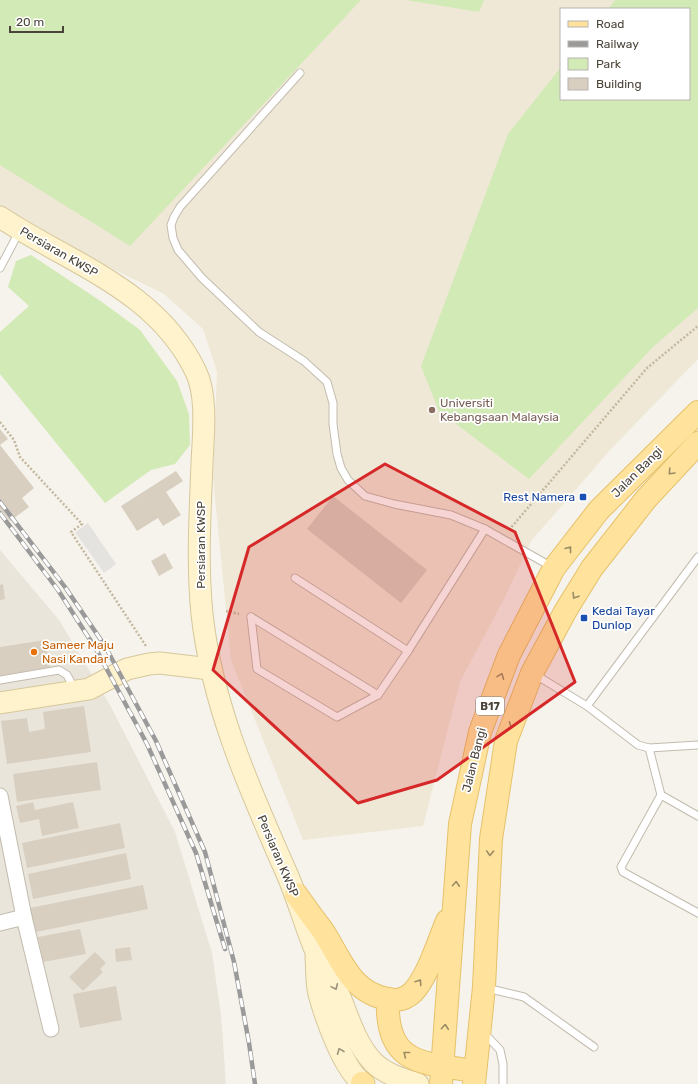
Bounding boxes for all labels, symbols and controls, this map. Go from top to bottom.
scale bar [10,8,63,34]
legend [560,8,690,100]
text: 20 m [16,15,44,29]
text: Road [596,17,624,31]
text: Railway [596,37,639,51]
text: Park [596,57,622,71]
text: Building [596,77,642,91]
street label: Persiaran KWSP [18,224,101,280]
place label: Universiti Kebangsaan Malaysia [440,396,559,424]
marker: Universiti Kebangsaan Malaysia [427,405,437,415]
street label: Jalan Bangi [609,444,665,500]
one-way arrow [669,467,676,475]
place label: Rest Namera [503,490,575,504]
marker: Rest Namera [578,492,588,502]
street label: Persiaran KWSP [194,501,208,589]
one-way arrow [564,547,571,554]
one-way arrow [572,592,579,599]
place label: Kedai Tayar Dunlop [592,604,655,632]
marker: Kedai Tayar Dunlop [579,613,589,623]
place label: Sameer Maju Nasi Kandar [42,638,114,666]
marker: Sameer Maju Nasi Kandar [29,647,39,657]
one-way arrow [497,673,505,680]
road number: B17 [476,697,504,715]
one-way arrow [508,722,516,729]
street label: Jalan Bangi [459,726,489,794]
street label: Persiaran KWSP [254,813,302,899]
one-way arrow [486,850,494,856]
one-way arrow [451,881,460,887]
one-way arrow [414,980,421,987]
one-way arrow [331,984,339,991]
one-way arrow [441,1024,450,1030]
one-way arrow [337,1047,345,1054]
one-way arrow [403,1052,410,1059]

